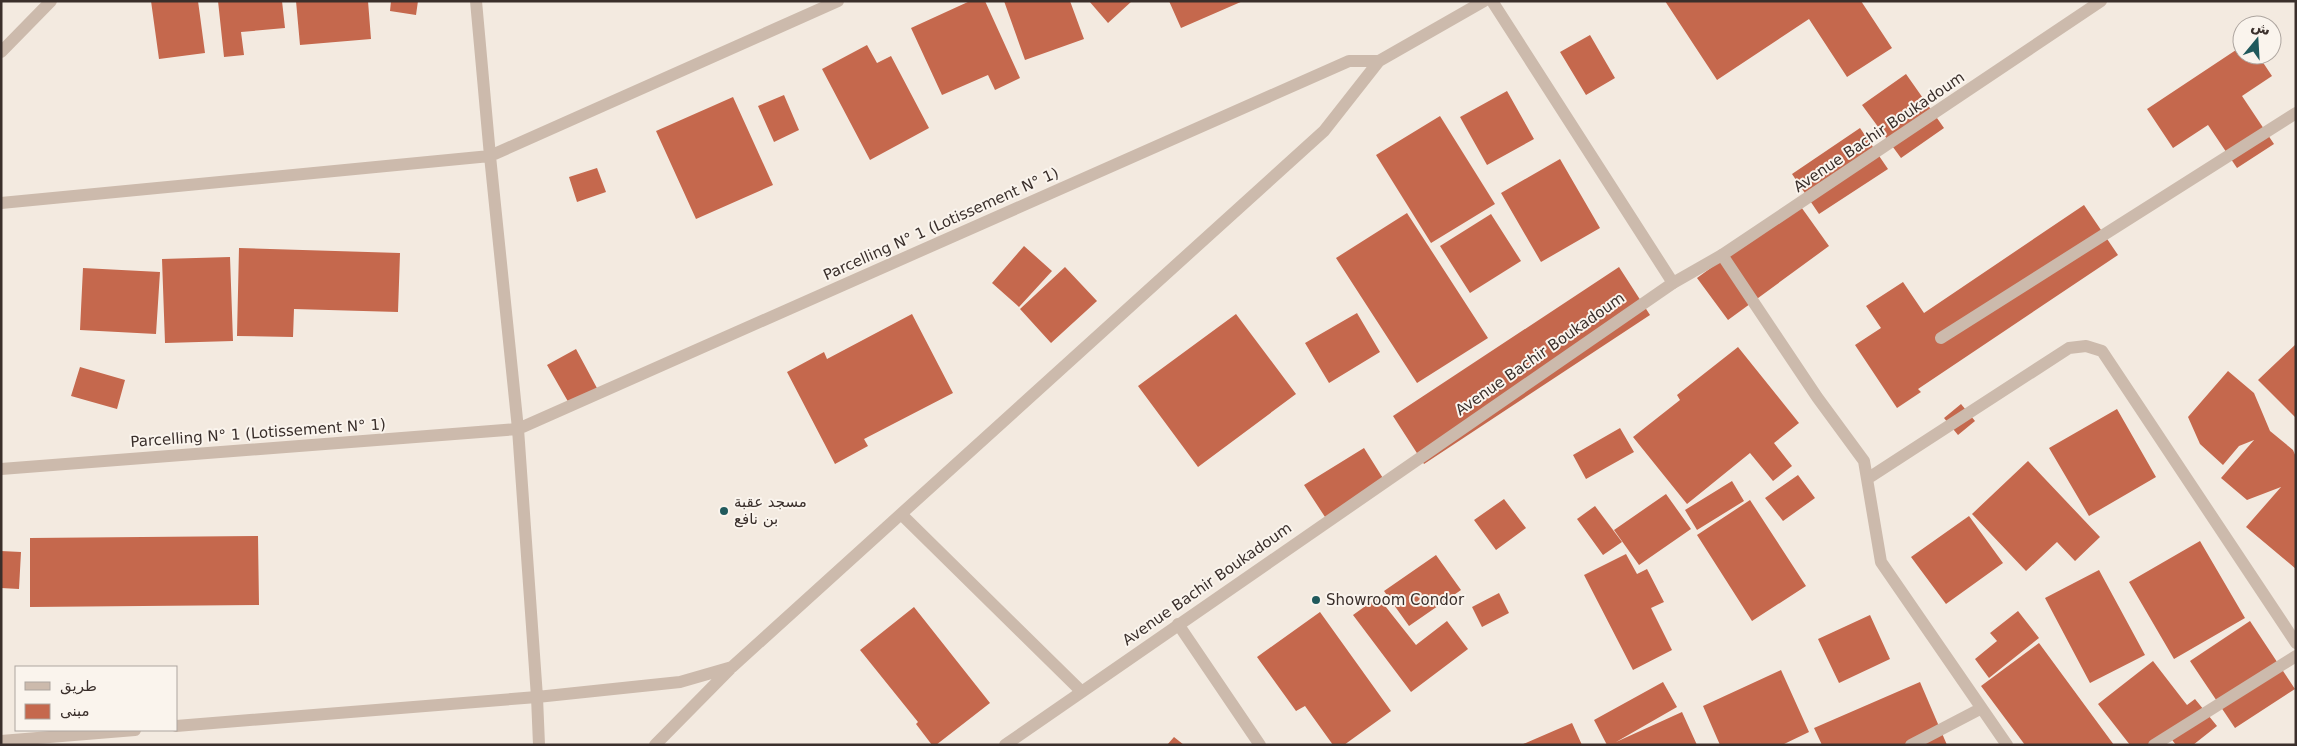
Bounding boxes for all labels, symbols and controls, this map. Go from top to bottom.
north arrow [2232,15,2282,65]
text: ش [2249,17,2273,38]
street label: Avenue Bachir Boukadoum [1790,68,1968,196]
street label: Parcelling N° 1 (Lotissement N° 1) [820,164,1062,284]
street label: Avenue Bachir Boukadoum [1452,289,1628,419]
street label: Parcelling N° 1 (Lotissement N° 1) [130,415,386,451]
place label: مسجد عقبة بن نافع [734,493,807,528]
marker: مسجد عقبة بن نافع [718,505,730,517]
street label: Avenue Bachir Boukadoum [1119,519,1295,649]
place label: Showroom Condor [1326,591,1465,609]
marker: Showroom Condor [1310,594,1322,606]
legend [15,666,178,731]
text: طريق [60,677,97,695]
text: مبنى [60,702,90,720]

